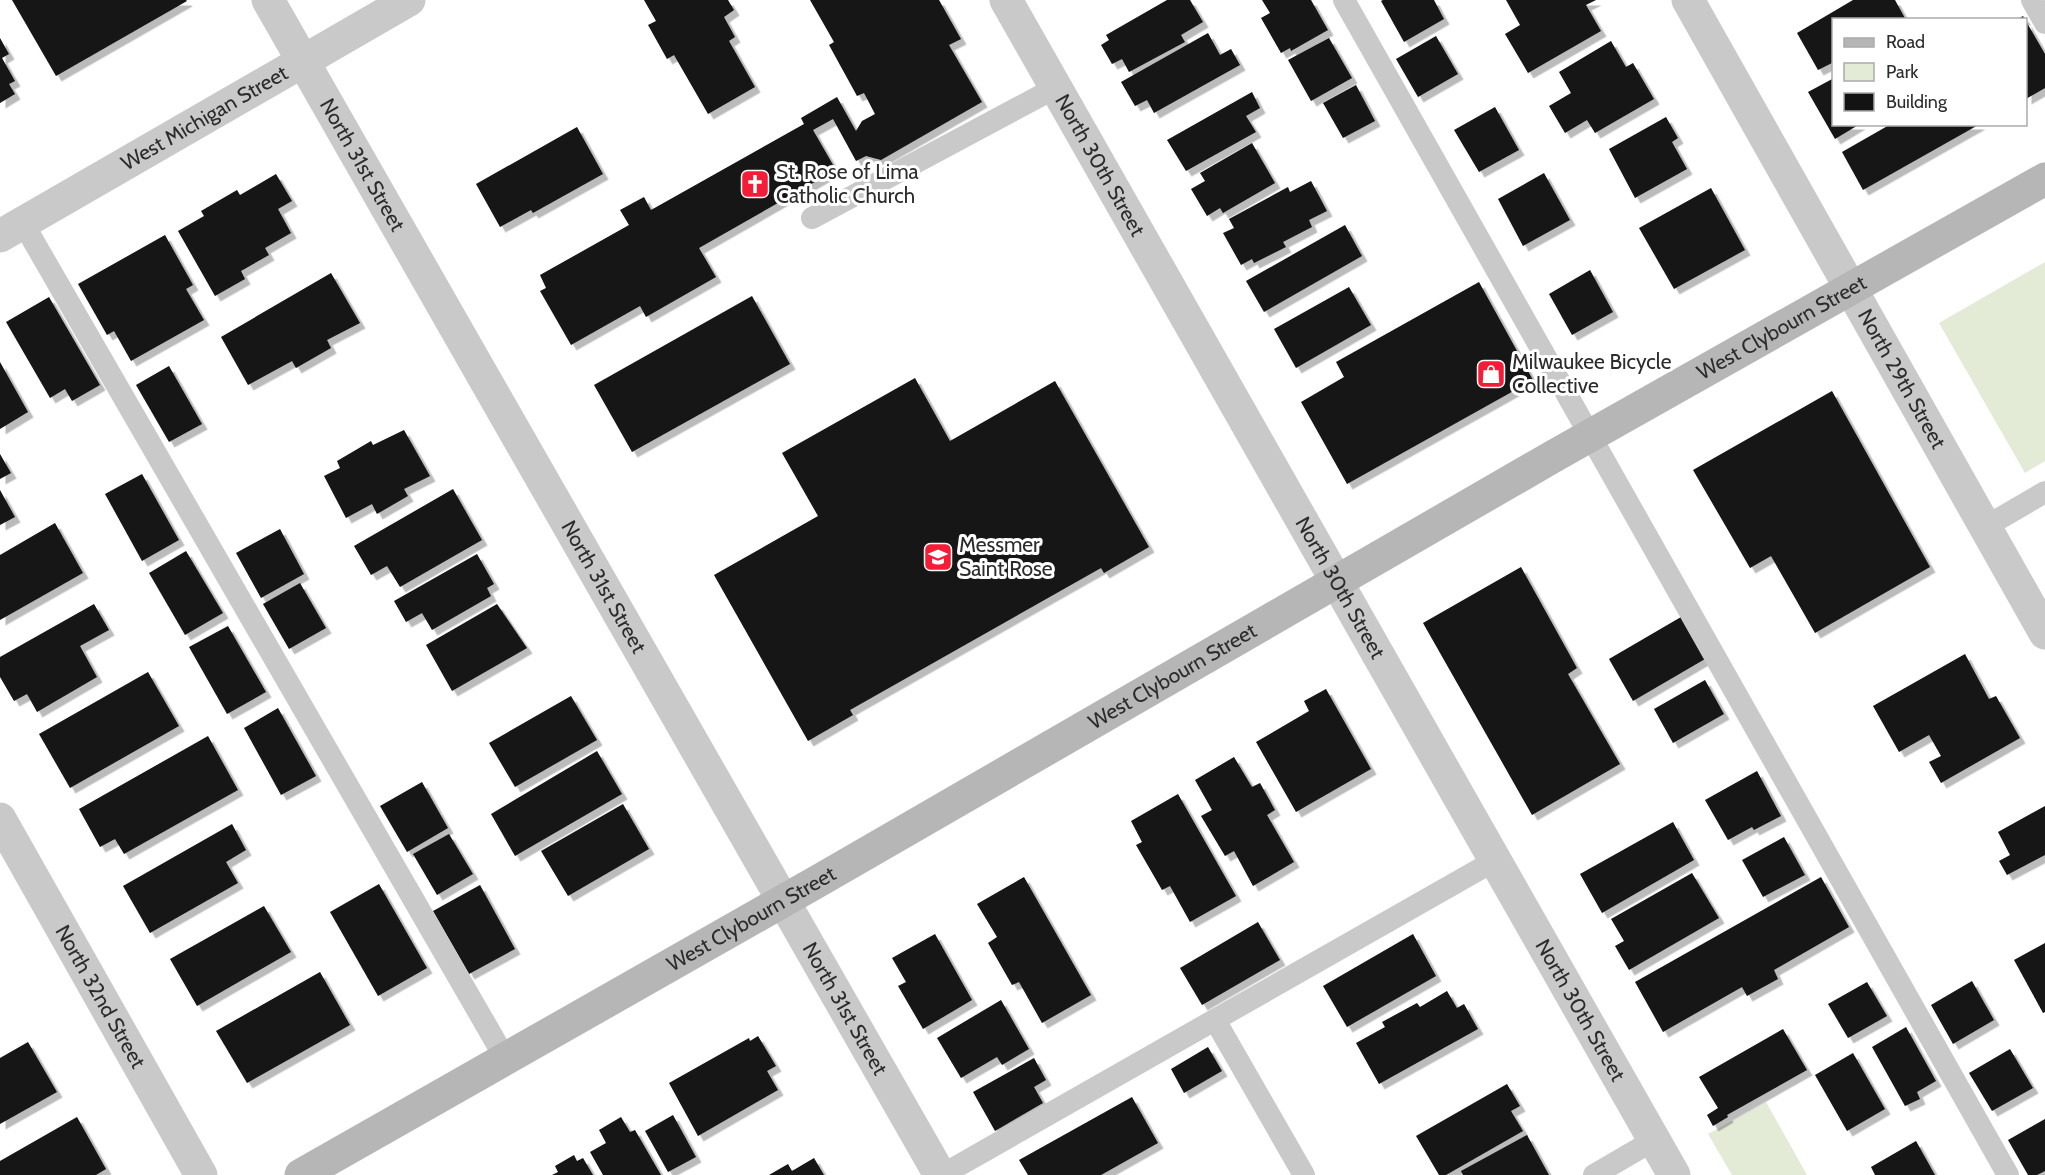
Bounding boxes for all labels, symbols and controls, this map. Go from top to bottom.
legend [1832,18,2027,126]
text: Road [1886,31,1925,53]
street label: West Michigan Street [116,60,292,175]
text: Park [1886,61,1919,83]
street label: North 30th Street [1050,90,1151,240]
text: Building [1886,91,1948,113]
street label: North 31st Street [315,94,411,235]
place label: St. Rose of Lima Catholic Church [776,159,919,208]
church icon: St. Rose of Lima Catholic Church [739,168,771,200]
street label: West Clybourn Street [1692,270,1870,385]
street label: North 29th Street [1853,305,1951,453]
place label: Milwaukee Bicycle Collective [1512,349,1672,398]
shop icon: Milwaukee Bicycle Collective [1475,358,1507,390]
street label: North 30th Street [1290,512,1391,663]
street label: North 31st Street [556,516,652,657]
place label: Messmer Saint Rose [959,532,1053,581]
school or university icon: Messmer Saint Rose [922,541,954,573]
street label: West Clybourn Street [1084,618,1261,734]
street label: West Clybourn Street [662,861,840,976]
street label: North 32nd Street [50,920,151,1072]
street label: North 30th Street [1531,935,1631,1085]
street label: North 31st Street [798,938,893,1079]

